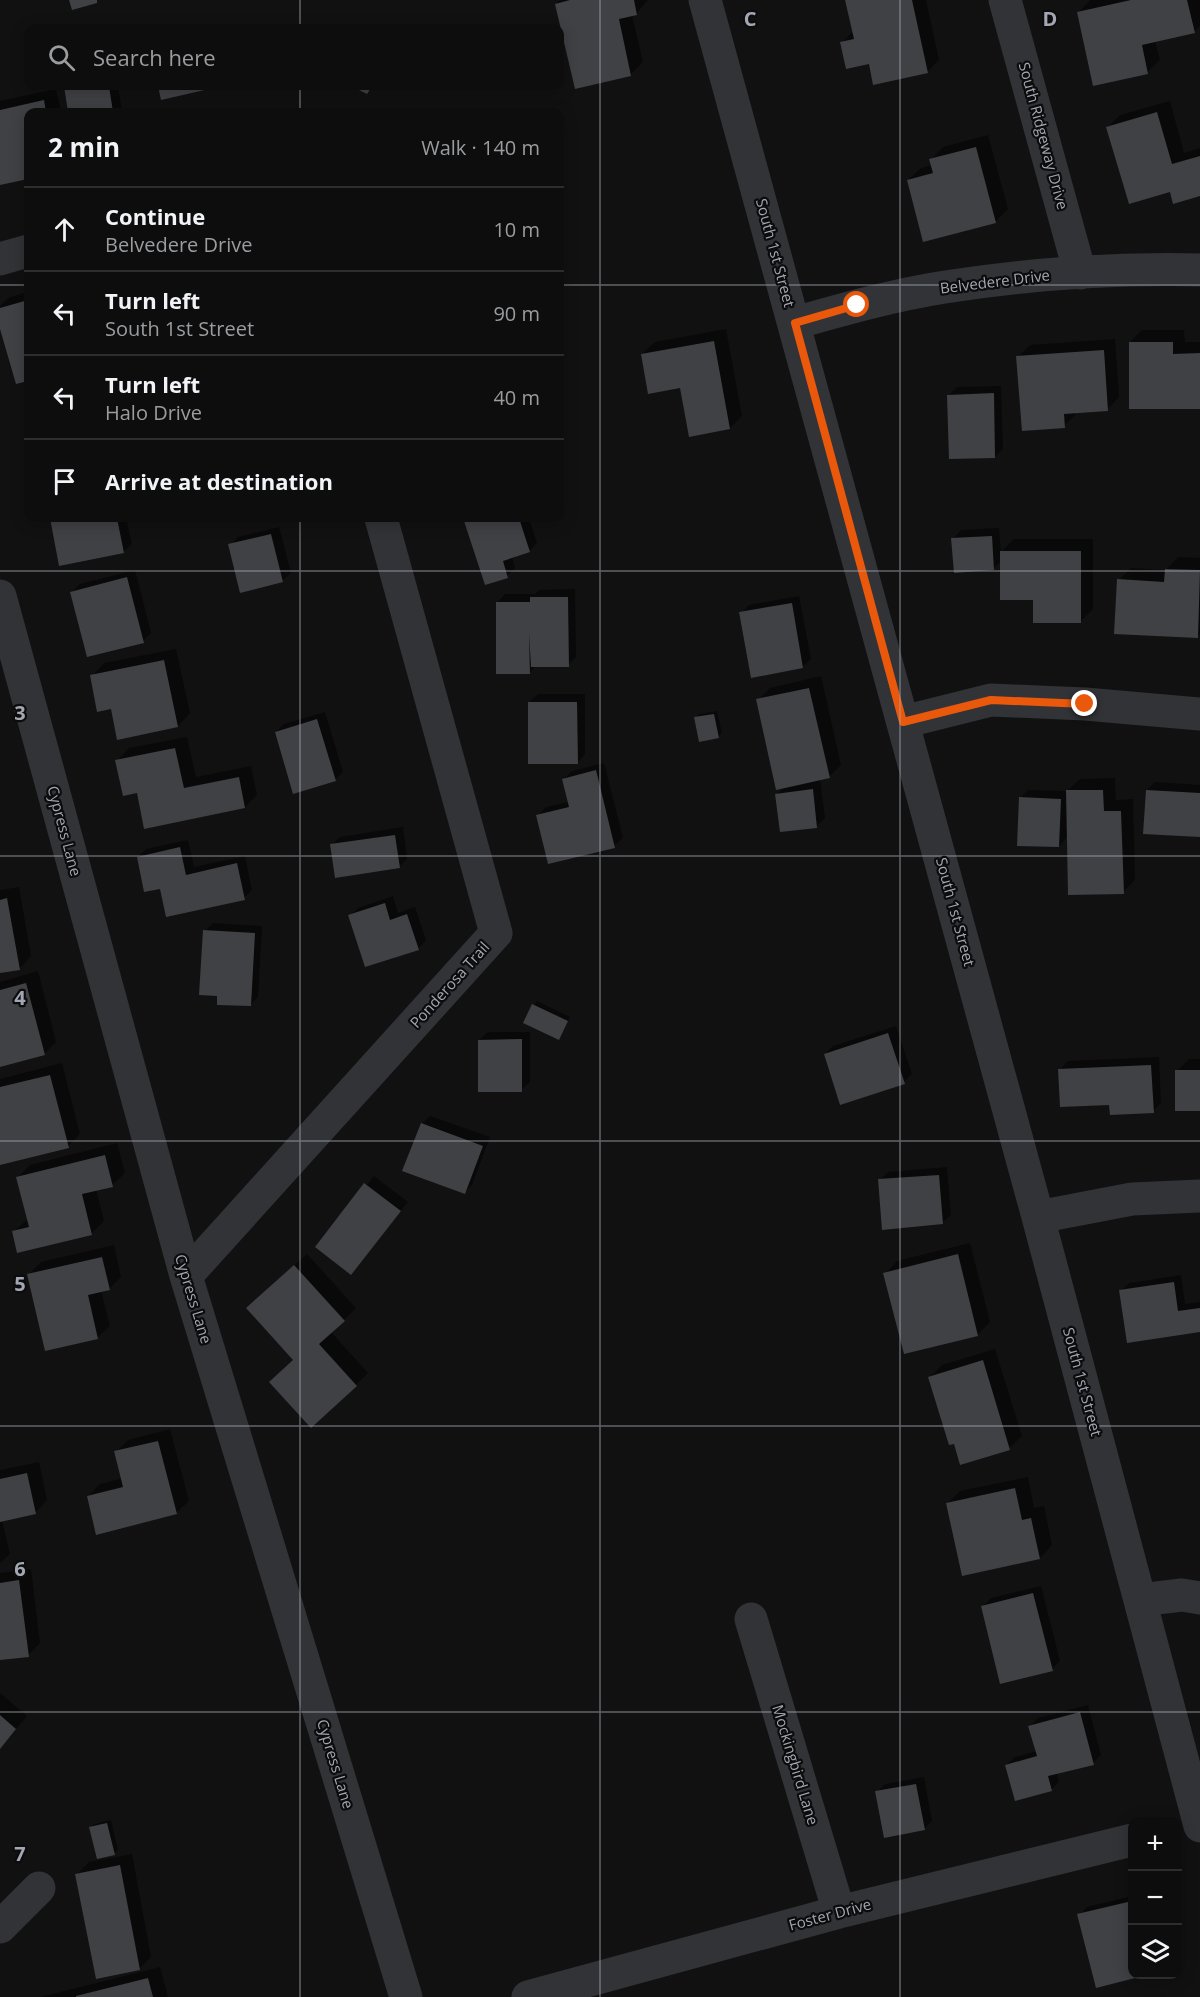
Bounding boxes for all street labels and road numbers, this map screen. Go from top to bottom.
street label: South Ridgeway Drive [1015,60,1073,212]
street label: South 1st Street [752,196,800,309]
street label: Belvedere Drive [939,264,1051,298]
street label: Cypress Lane [43,783,87,878]
street label: South 1st Street [932,855,980,968]
street label: Ponderosa Trail [405,937,493,1032]
street label: Cypress Lane [171,1251,217,1346]
street label: South 1st Street [1059,1325,1107,1438]
street label: Mockingbird Lane [768,1702,824,1827]
street label: Cypress Lane [313,1716,359,1811]
street label: Foster Drive [786,1893,873,1935]

